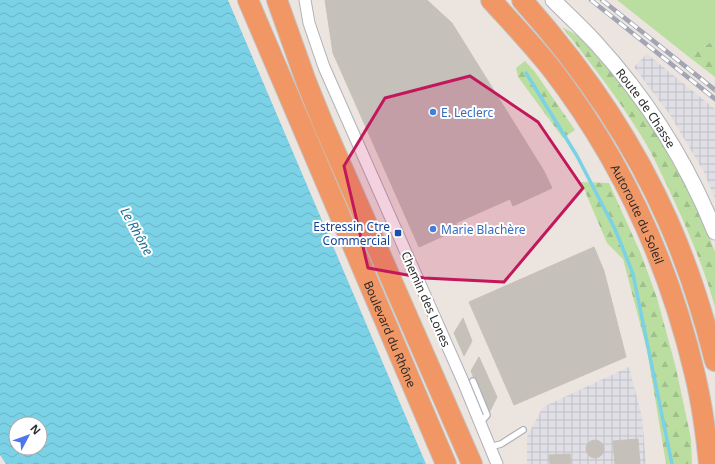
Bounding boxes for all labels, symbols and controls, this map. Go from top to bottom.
street label: Route de Chasse [612,64,680,151]
place label: E. Leclerc [441,104,493,121]
marker: E. Leclerc [428,107,438,117]
street label: Autoroute du Soleil [607,161,668,266]
water label: Le Rhône [116,204,158,259]
place label: Estressin Ctre Commercial [313,218,390,249]
place label: Marie Blachère [441,221,526,238]
marker: Marie Blachère [428,224,438,234]
marker: Estressin Ctre Commercial [393,228,403,238]
street label: Chemin des Lones [397,248,455,350]
street label: Boulevard du Rhône [360,278,421,390]
north arrow [8,416,48,456]
text: N [27,421,45,437]

